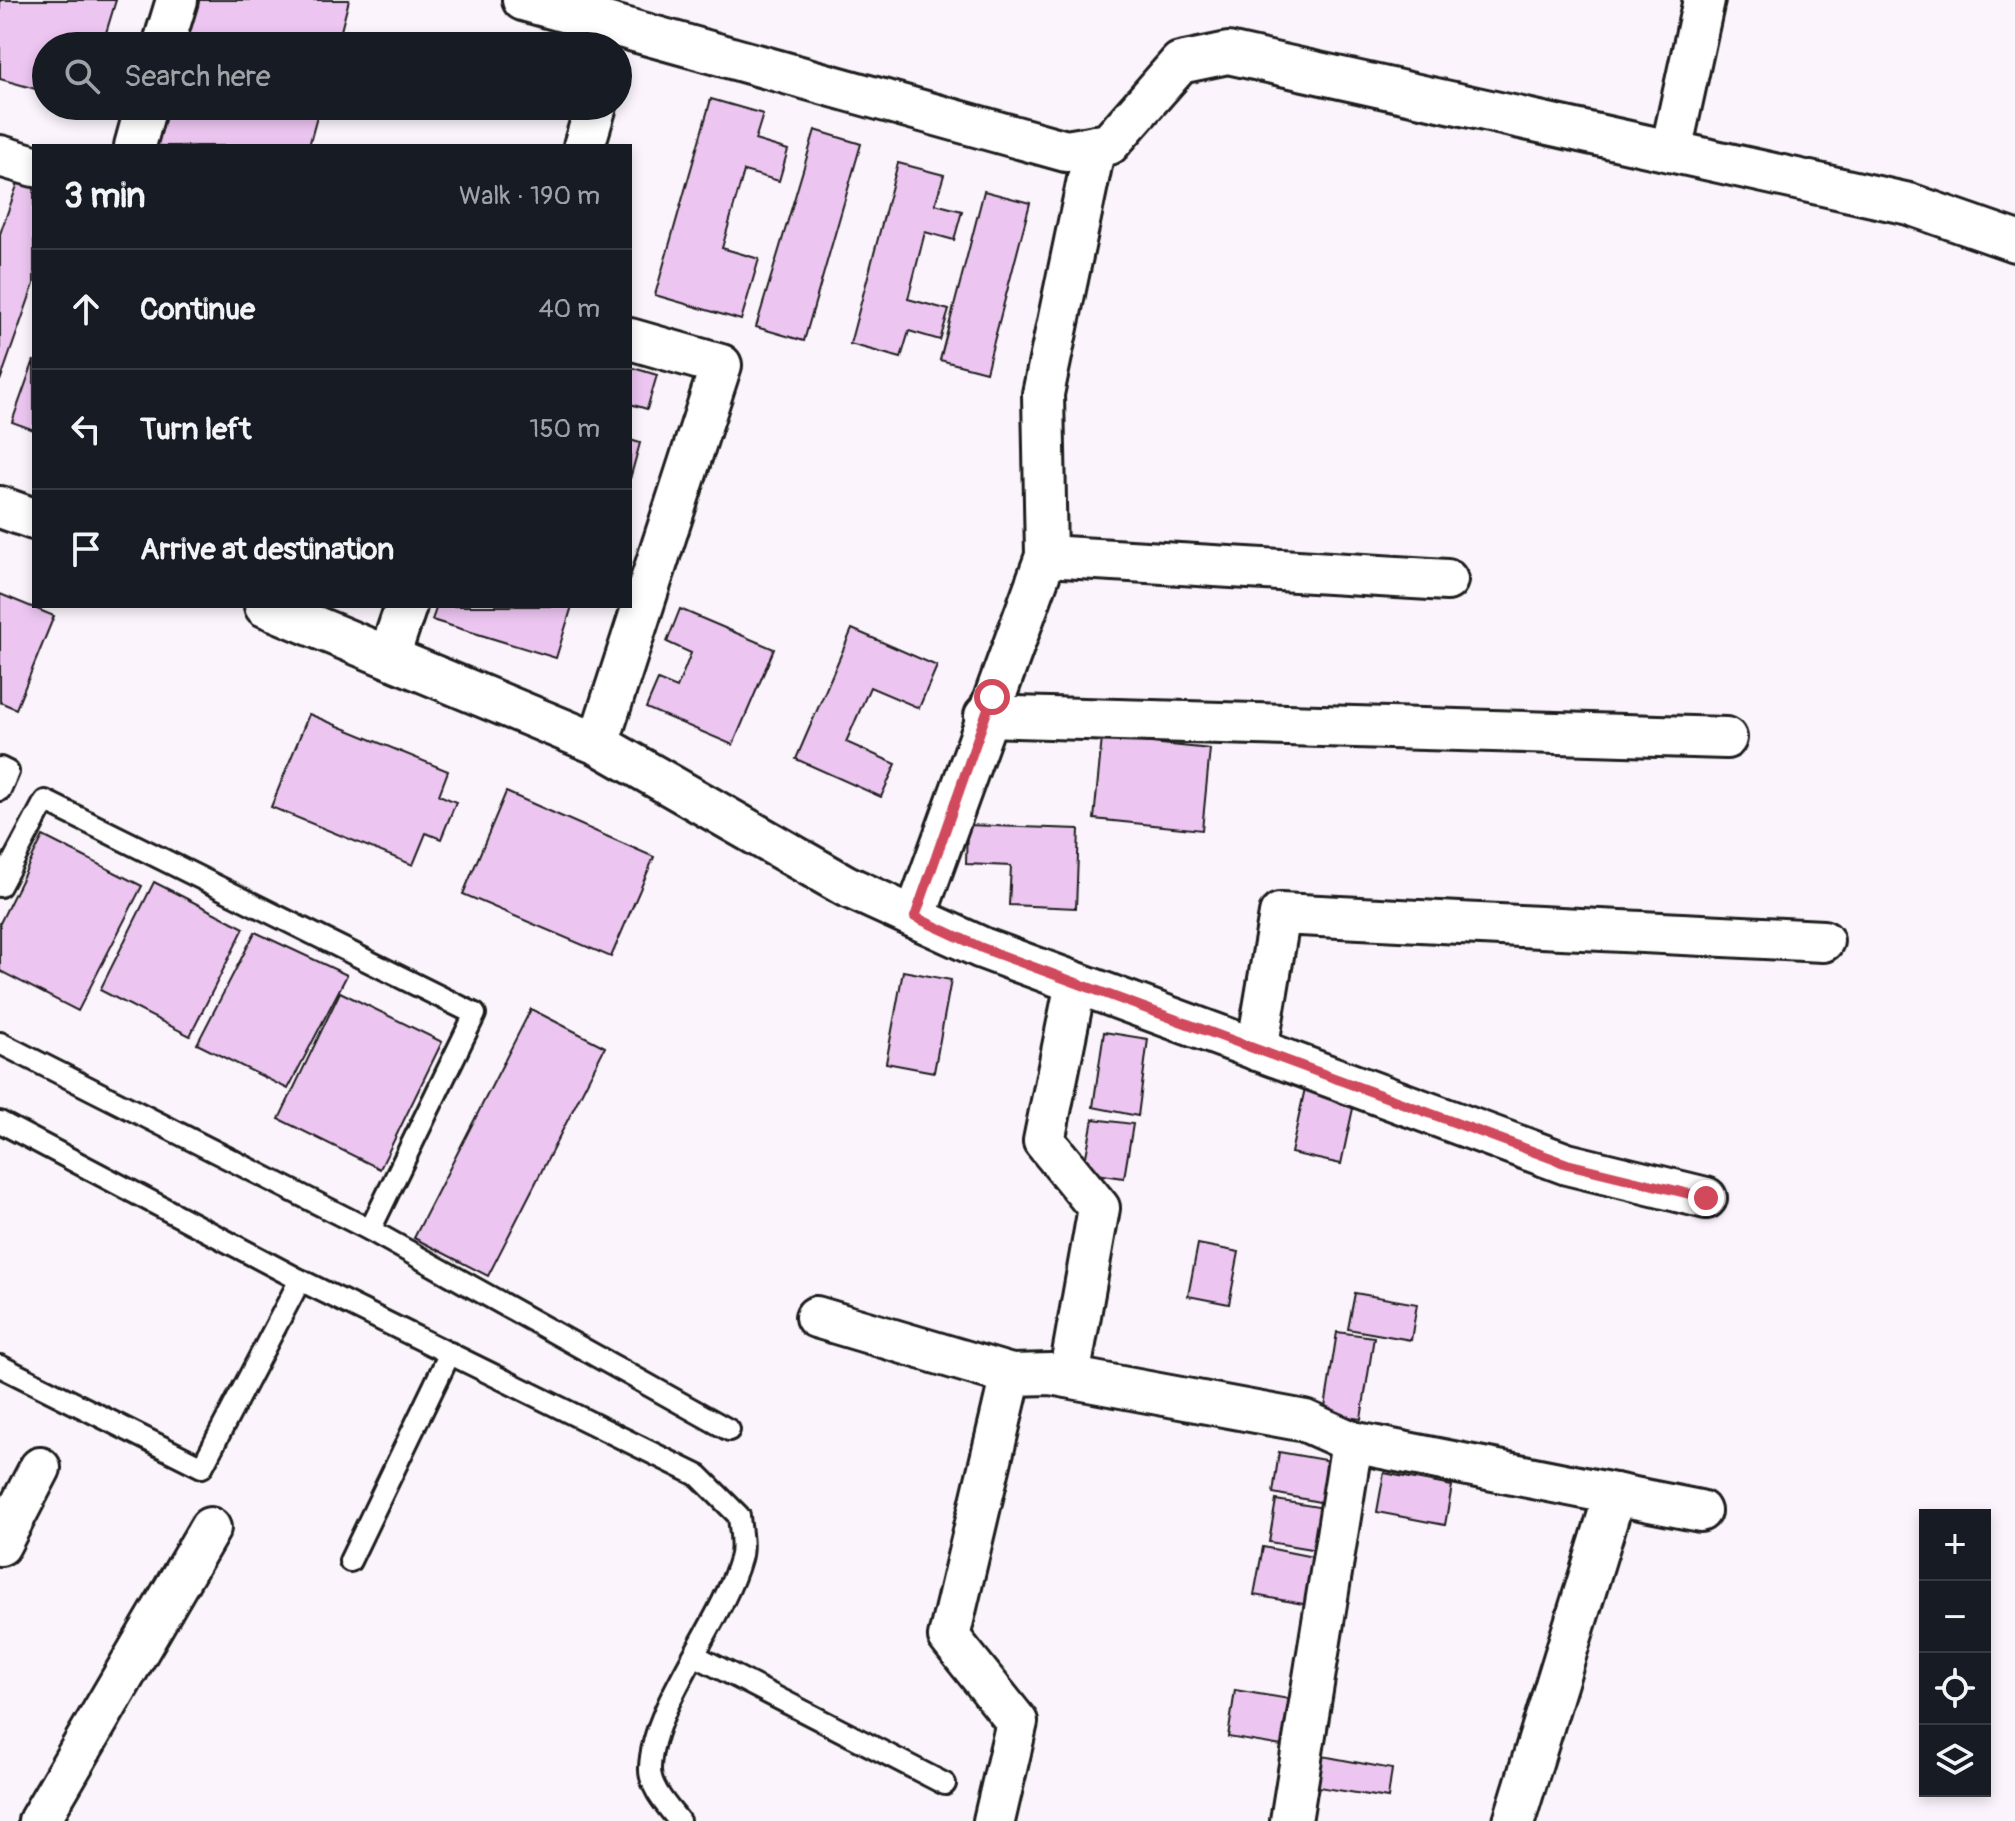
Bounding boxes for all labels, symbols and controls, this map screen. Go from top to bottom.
search box [32,32,632,120]
icon: search [60,54,104,98]
text: Search here [124,58,271,95]
text: 3 min [64,175,146,218]
text: Walk · 190 m [459,180,600,212]
icon: ahead [64,287,108,331]
text: Continue [140,291,255,328]
text: 40 m [538,293,600,325]
icon: left [64,407,108,451]
text: Turn left [140,411,251,448]
text: 150 m [529,413,600,445]
icon: arrive [64,527,108,571]
text: Arrive at destination [140,531,394,568]
route start [974,679,1010,715]
route end [1688,1180,1724,1216]
map controls [1919,1509,1991,1797]
button: + [1919,1509,1991,1581]
button: − [1919,1581,1991,1653]
button: locate [1919,1653,1991,1725]
button: layers [1919,1725,1991,1797]

